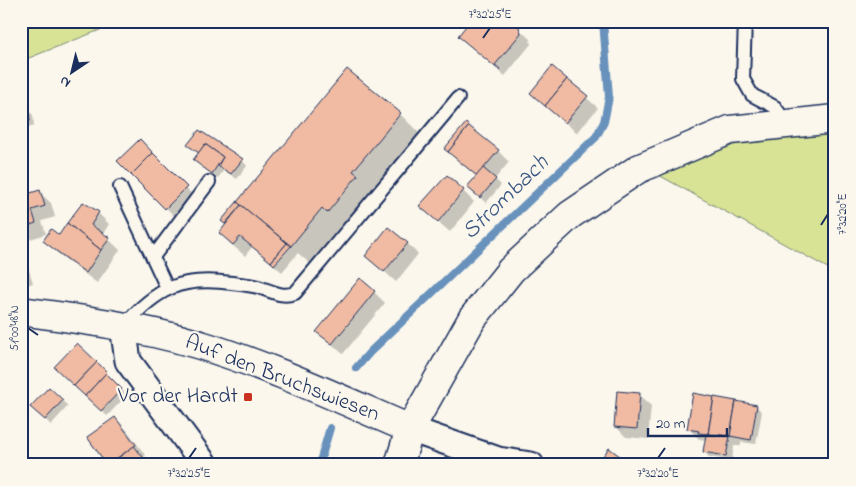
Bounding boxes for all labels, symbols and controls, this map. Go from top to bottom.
text: 7°32'25"E [468,6,512,24]
north arrow [48,48,98,98]
text: N [56,70,75,93]
water label: Strombach [454,147,558,249]
text: 7°32'20"E [834,193,852,235]
text: 51°00'48"N [6,305,24,351]
street label: Auf den Bruchswiesen [180,327,384,431]
place label: Vor der Hardt [117,381,239,413]
marker: Vor der Hardt [242,391,254,403]
scale bar [648,406,727,438]
text: 20 m [656,413,686,435]
text: 7°32'25"E [167,465,211,483]
text: 7°32'20"E [637,465,679,483]

